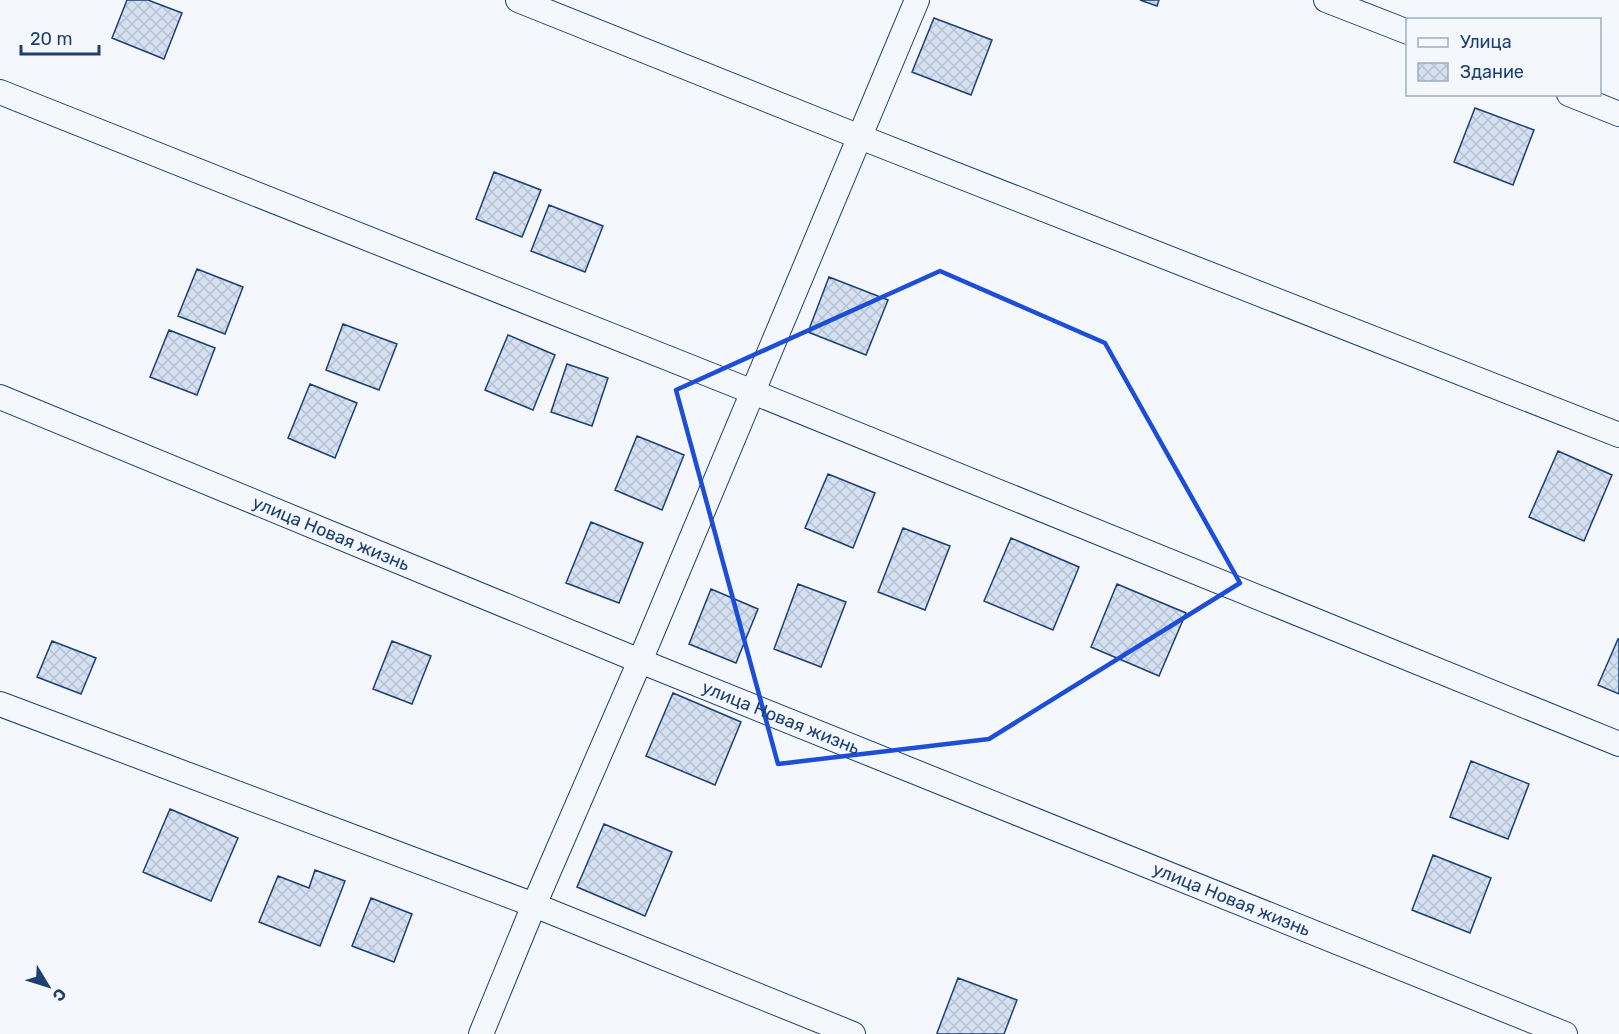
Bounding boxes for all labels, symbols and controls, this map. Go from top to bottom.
scale bar [21,18,99,56]
legend [1406,18,1601,96]
text: 20 m [30,28,72,50]
text: Улица [1460,31,1512,53]
text: Здание [1460,61,1524,83]
street label: улица Новая жизнь [249,491,413,576]
street label: улица Новая жизнь [699,676,863,759]
street label: улица Новая жизнь [1149,858,1314,941]
north arrow [18,956,78,1016]
text: С [48,985,70,1005]

